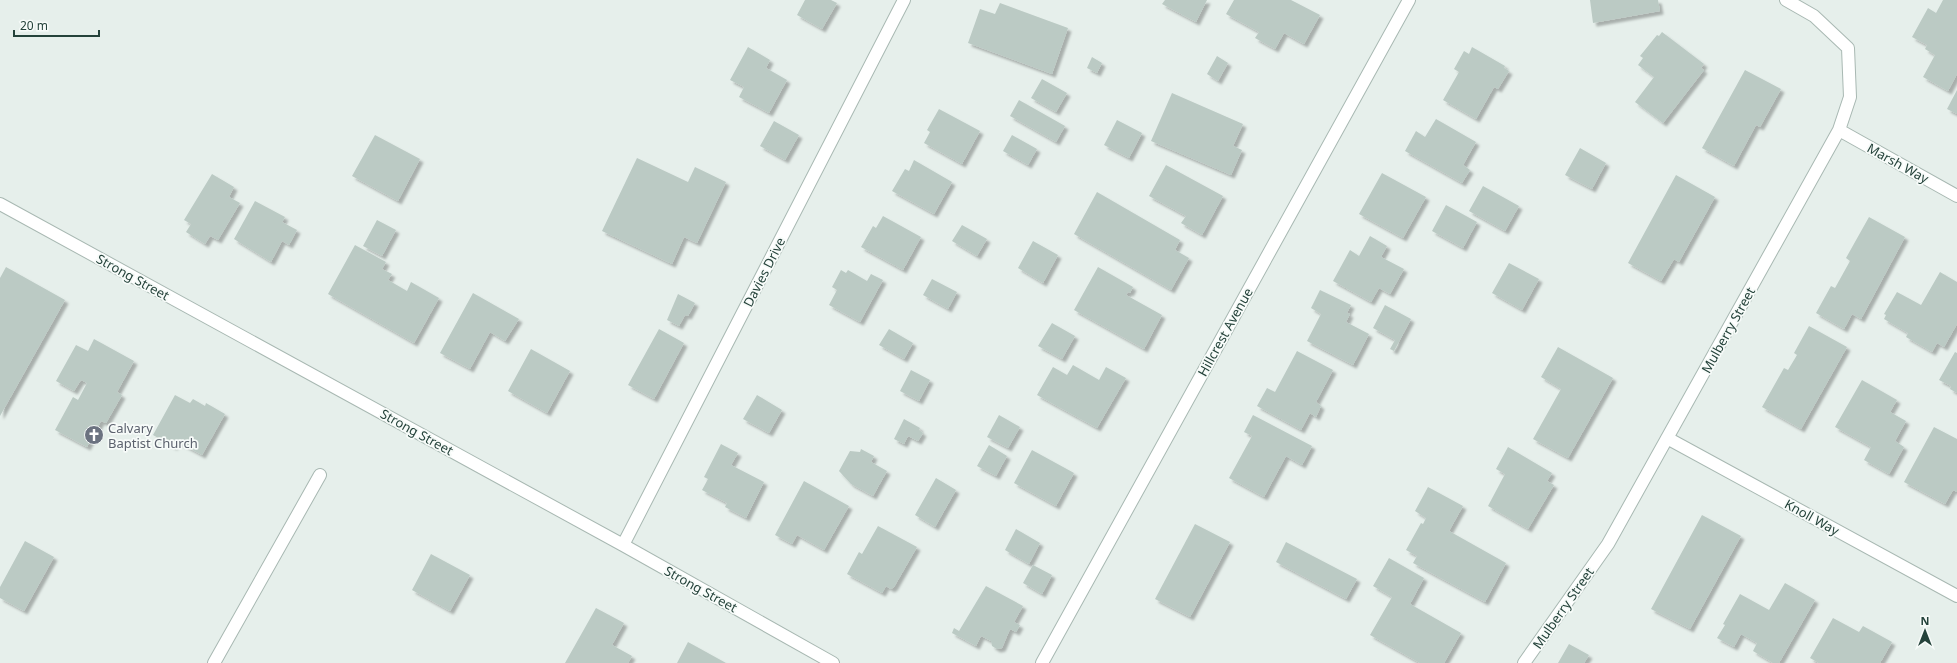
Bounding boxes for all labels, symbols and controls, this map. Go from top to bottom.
scale bar [14,12,99,38]
text: 20 m [20,17,48,34]
street label: Marsh Way [1864,139,1932,187]
street label: Davies Drive [739,234,789,310]
street label: Strong Street [93,250,173,305]
street label: Mulberry Street [1697,284,1759,376]
street label: Hillcrest Avenue [1193,285,1257,379]
street label: Strong Street [377,405,457,460]
place label: Calvary Baptist Church [108,419,198,452]
church icon: Calvary Baptist Church [83,424,105,446]
street label: Knoll Way [1781,495,1843,540]
street label: Strong Street [661,562,741,617]
street label: Mulberry Street [1528,563,1598,652]
north arrow [1905,611,1945,651]
text: N [1921,613,1929,628]

